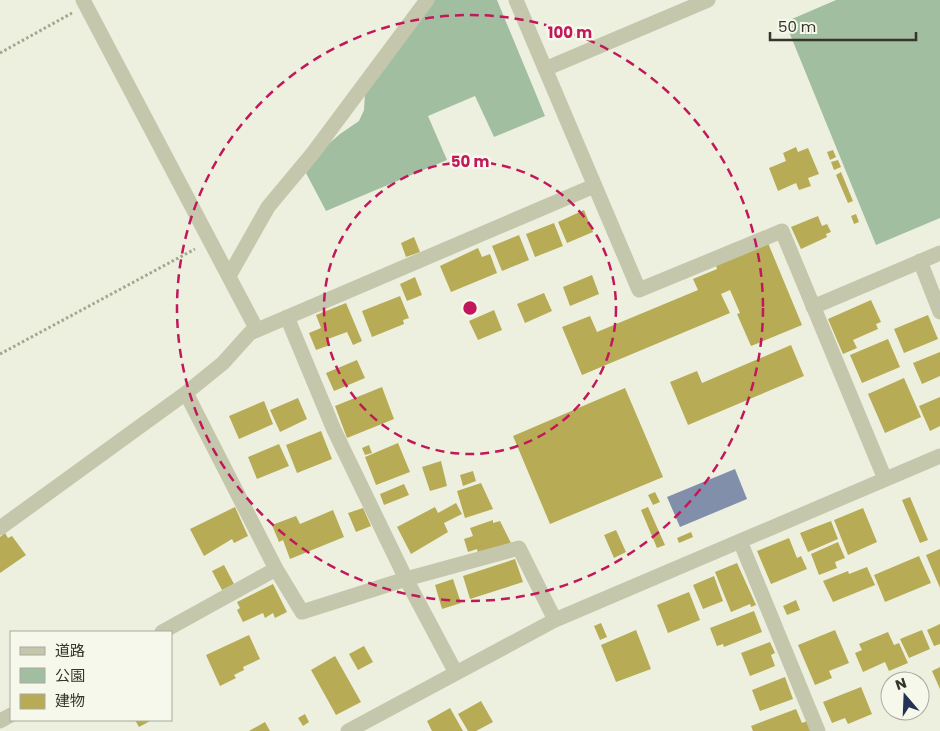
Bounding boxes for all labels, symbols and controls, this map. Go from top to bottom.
scale bar [770,10,916,42]
text: 50 m [778,16,816,37]
text: 100 m [548,22,592,43]
text: 50 m [451,151,489,172]
centre of rings [461,299,479,317]
legend [10,631,172,721]
text: 道路 [55,640,85,661]
text: 公園 [55,665,85,686]
north arrow [880,671,930,721]
text: N [893,673,909,695]
text: 建物 [55,690,85,711]

